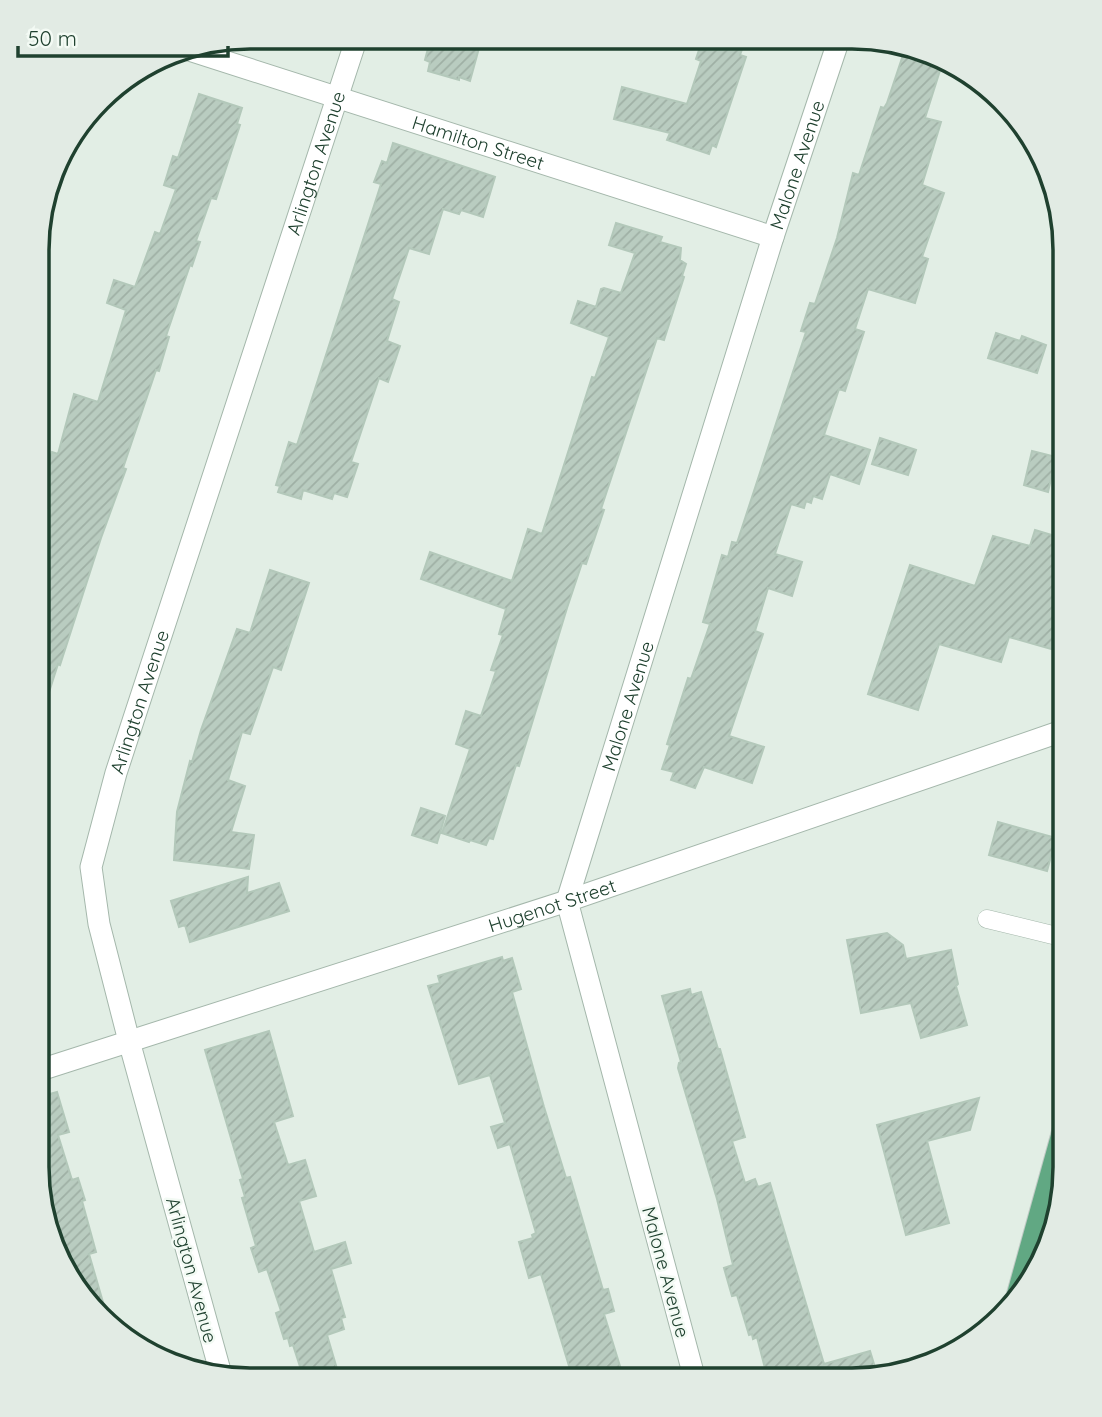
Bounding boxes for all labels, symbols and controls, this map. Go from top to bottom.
scale bar [18,14,228,58]
text: 50 m [28,25,77,51]
street label: Arlington Avenue [281,88,350,238]
street label: Malone Avenue [764,97,830,233]
street label: Hamilton Street [409,110,547,175]
street label: Arlington Avenue [105,627,174,777]
street label: Malone Avenue [596,638,659,774]
street label: Hugenot Street [485,873,619,937]
street label: Arlington Avenue [161,1195,223,1345]
street label: Malone Avenue [637,1204,695,1340]

